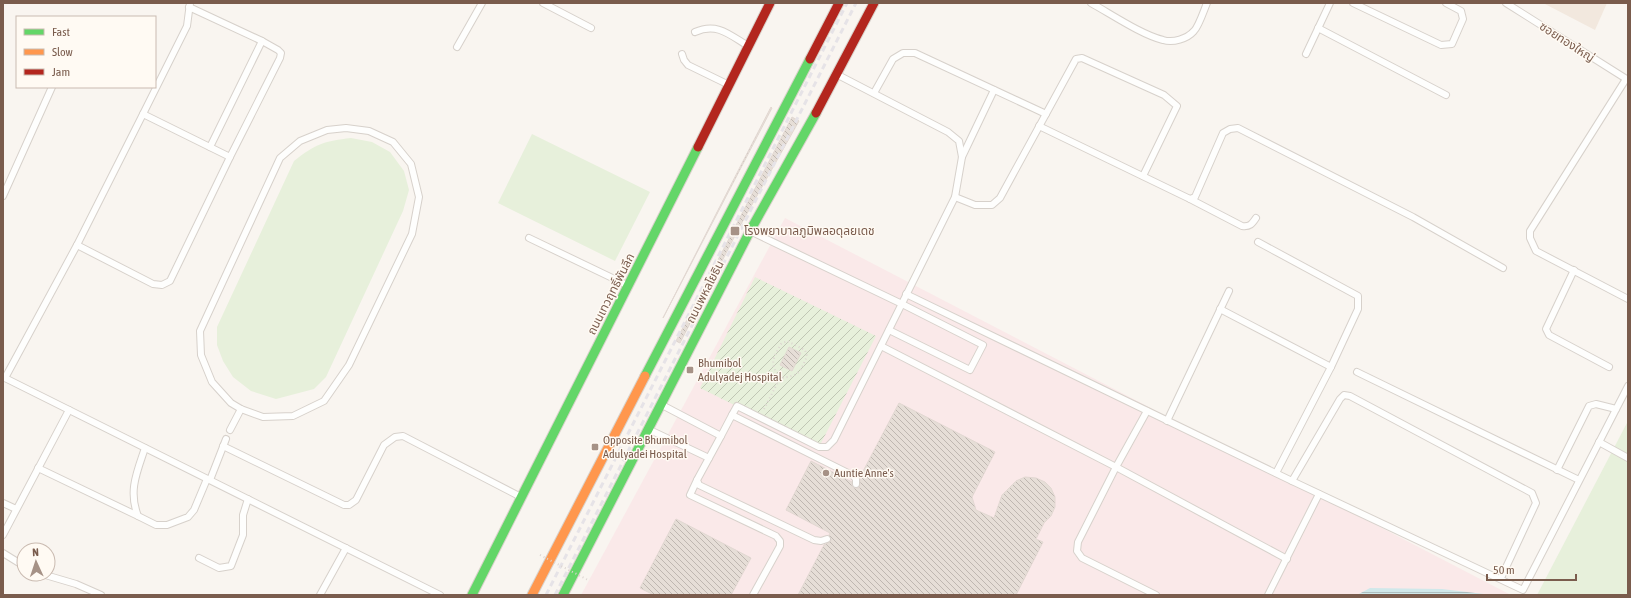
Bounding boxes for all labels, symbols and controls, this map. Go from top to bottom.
legend [16,16,156,88]
street label: ซอยทองใหญ่ [1537,19,1597,65]
text: Fast [52,25,70,39]
text: Slow [52,45,73,59]
text: Jam [52,65,70,79]
place label: โรงพยาบาลภูมิพลอดุลยเดช [744,224,875,238]
marker: โรงพยาบาลภูมิพลอดุลยเดช [729,225,741,237]
street label: ถนนเทวฤทธิ์พันลึก [584,251,638,337]
street label: ถนนพหลโยธิน [683,258,727,326]
place label: Bhumibol Adulyadej Hospital [698,356,783,384]
marker: Bhumibol Adulyadej Hospital [685,365,695,375]
place label: Opposite Bhumibol Adulyadei Hospital [603,433,688,461]
marker: Opposite Bhumibol Adulyadei Hospital [590,442,600,452]
place label: Auntie Anne's [834,466,894,480]
marker: Auntie Anne's [821,468,831,478]
north arrow [16,542,56,582]
text: N [32,546,39,558]
scale bar [1487,556,1576,582]
text: 50 m [1493,563,1515,577]

